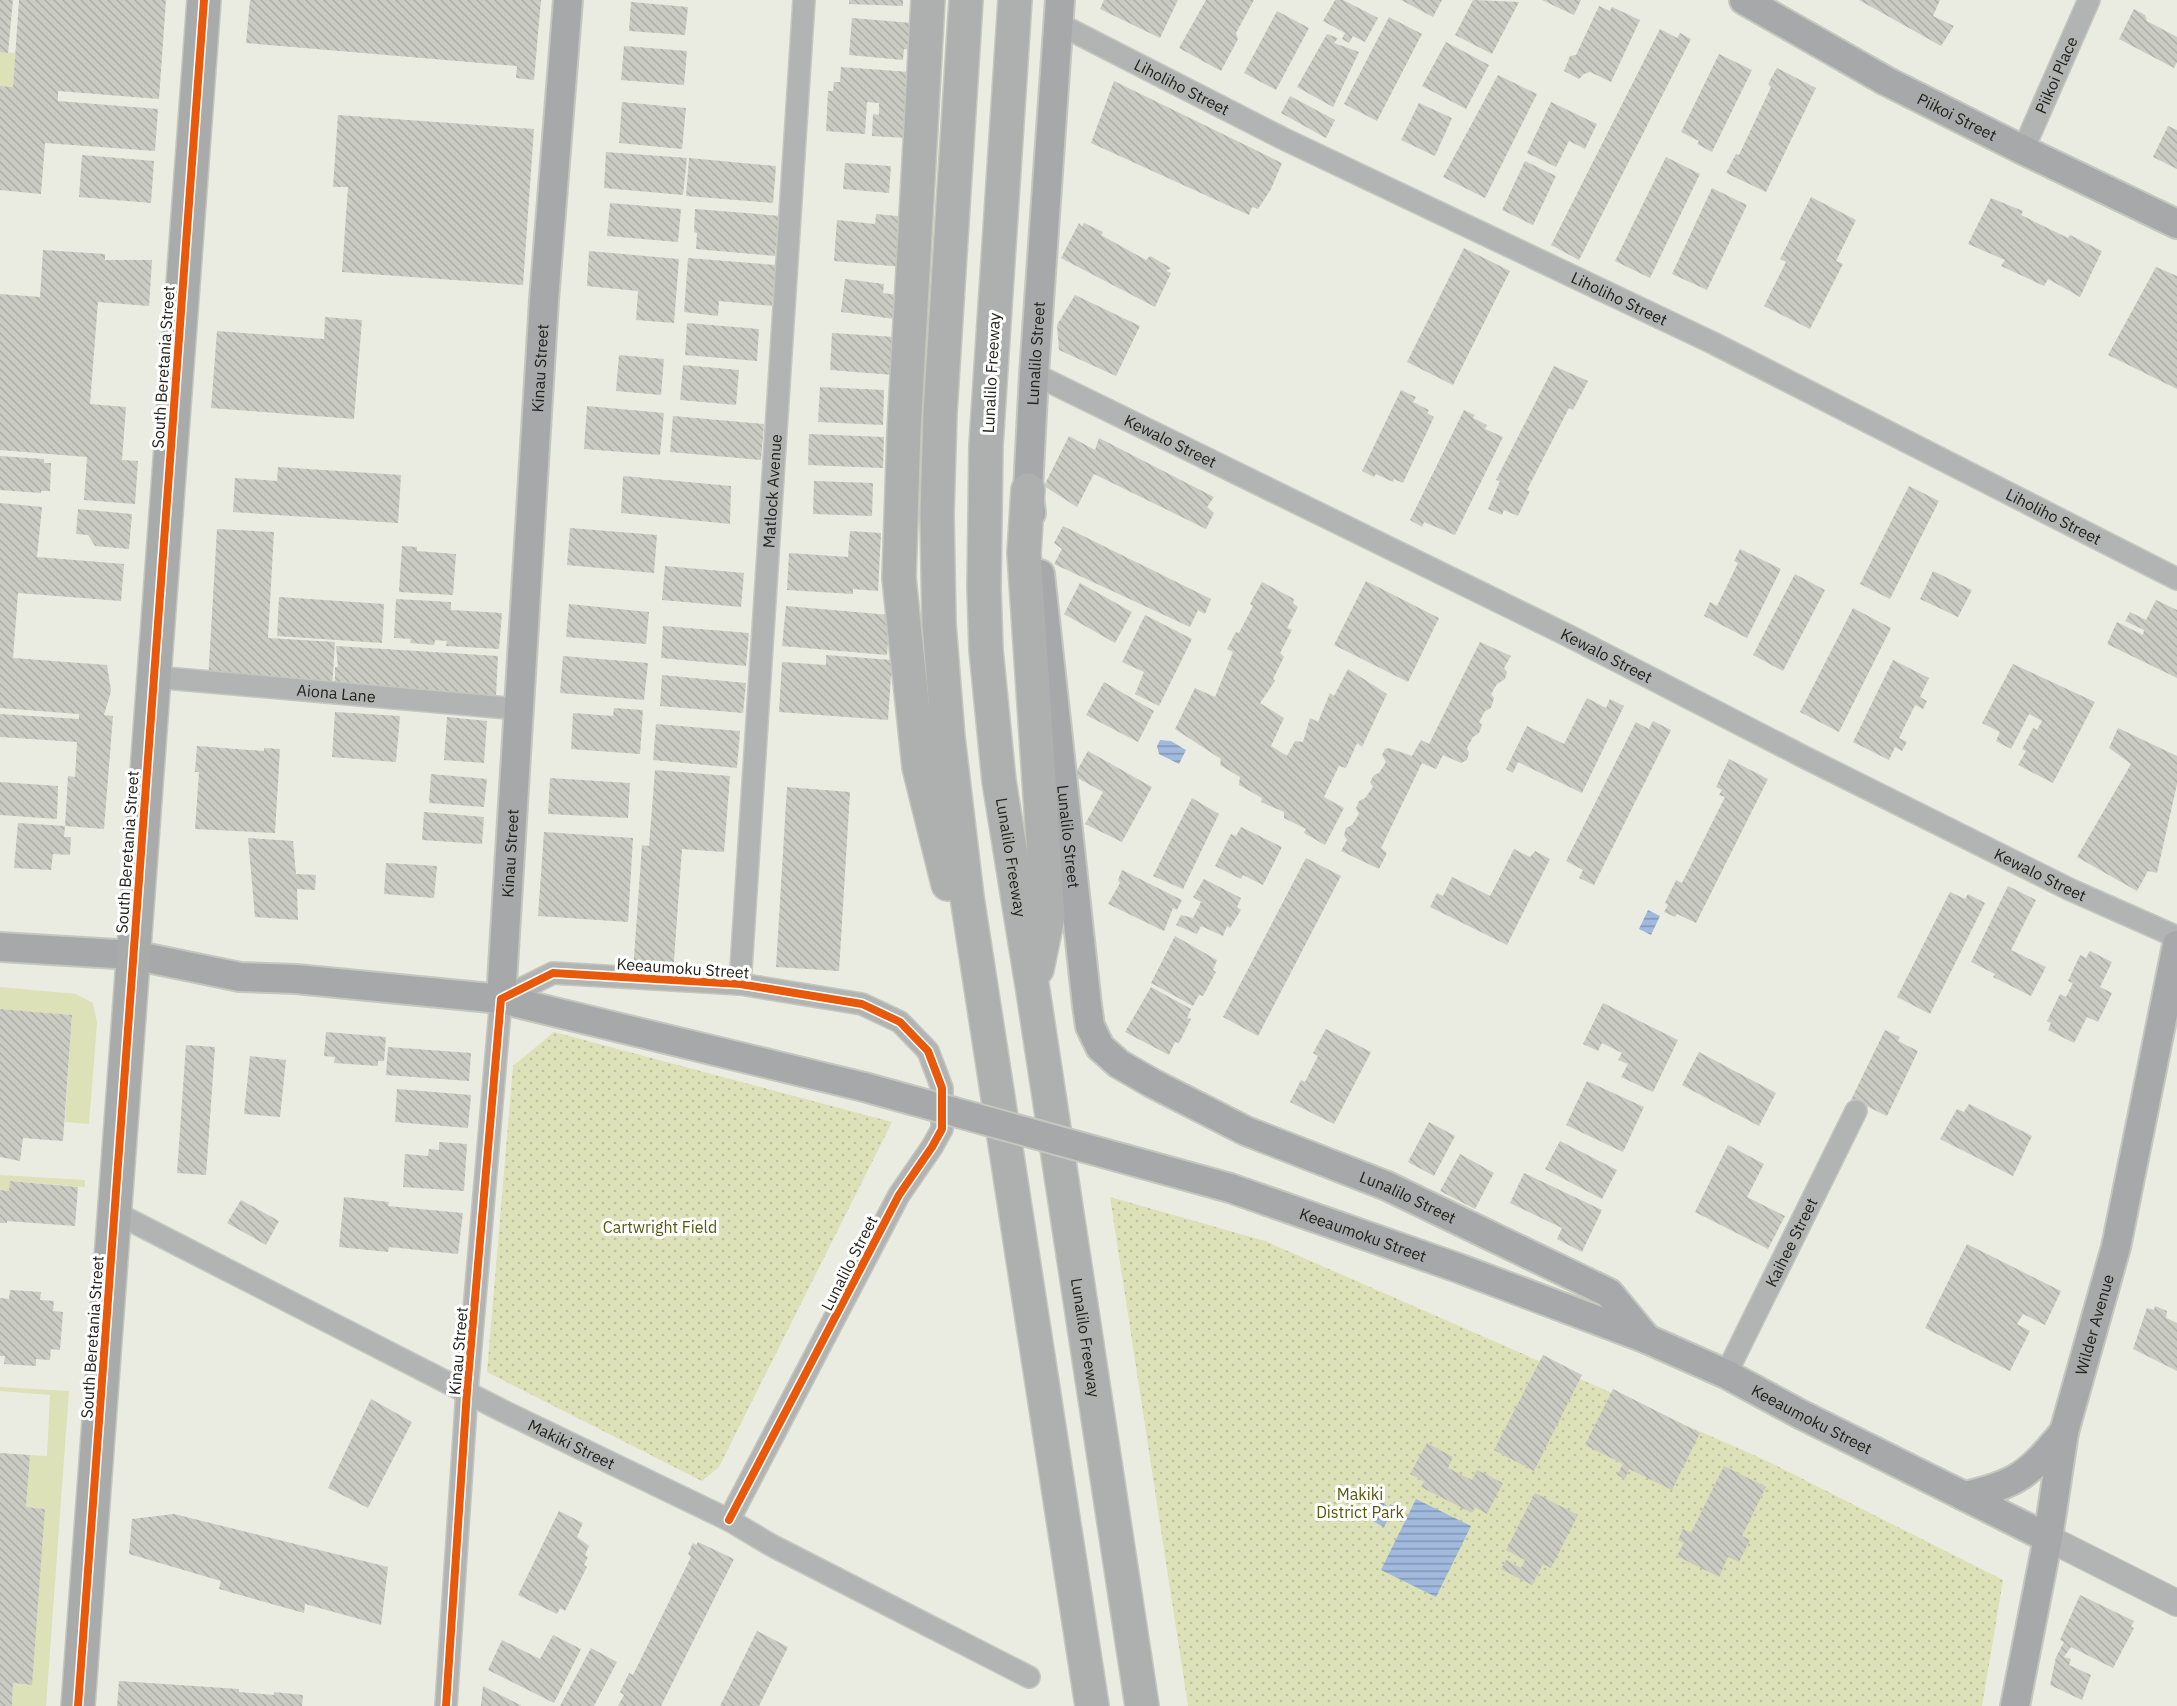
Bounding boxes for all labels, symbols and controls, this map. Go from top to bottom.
street label: Piikoi Place [2030,33,2082,117]
street label: Liholiho Street [1131,54,1233,119]
street label: Piikoi Street [1914,88,2000,145]
street label: Liholiho Street [1568,267,1671,330]
street label: South Beretania Street [147,285,179,449]
street label: Lunalilo Street [1022,301,1049,406]
street label: Lunalilo Freeway [978,312,1004,434]
street label: Kinau Street [527,323,553,413]
street label: Kewalo Street [1121,410,1220,472]
street label: Matlock Avenue [758,433,786,549]
street label: Liholiho Street [2003,484,2105,549]
street label: Kewalo Street [1558,624,1656,687]
street label: Aiona Lane [296,680,377,706]
street label: South Beretania Street [111,770,143,934]
street label: Lunalilo Street [1053,784,1084,889]
street label: Lunalilo Freeway [992,796,1031,919]
street label: Kinau Street [497,808,523,898]
street label: Kewalo Street [1991,843,2089,906]
street label: Keeaumoku Street [616,953,750,983]
street label: Lunalilo Street [1357,1166,1459,1228]
street label: Kaihee Street [1761,1194,1822,1290]
street label: Keeaumoku Street [1297,1203,1429,1266]
street label: Lunalilo Street [817,1212,881,1314]
park label: Cartwright Field [603,1217,717,1237]
street label: South Beretania Street [76,1255,108,1419]
street label: Wilder Avenue [2071,1272,2118,1377]
street label: Lunalilo Freeway [1067,1276,1105,1399]
street label: Kinau Street [444,1306,472,1396]
street label: Keeaumoku Street [1748,1380,1876,1458]
street label: Makiki Street [525,1415,618,1474]
park label: Makiki District Park [1316,1484,1404,1522]

